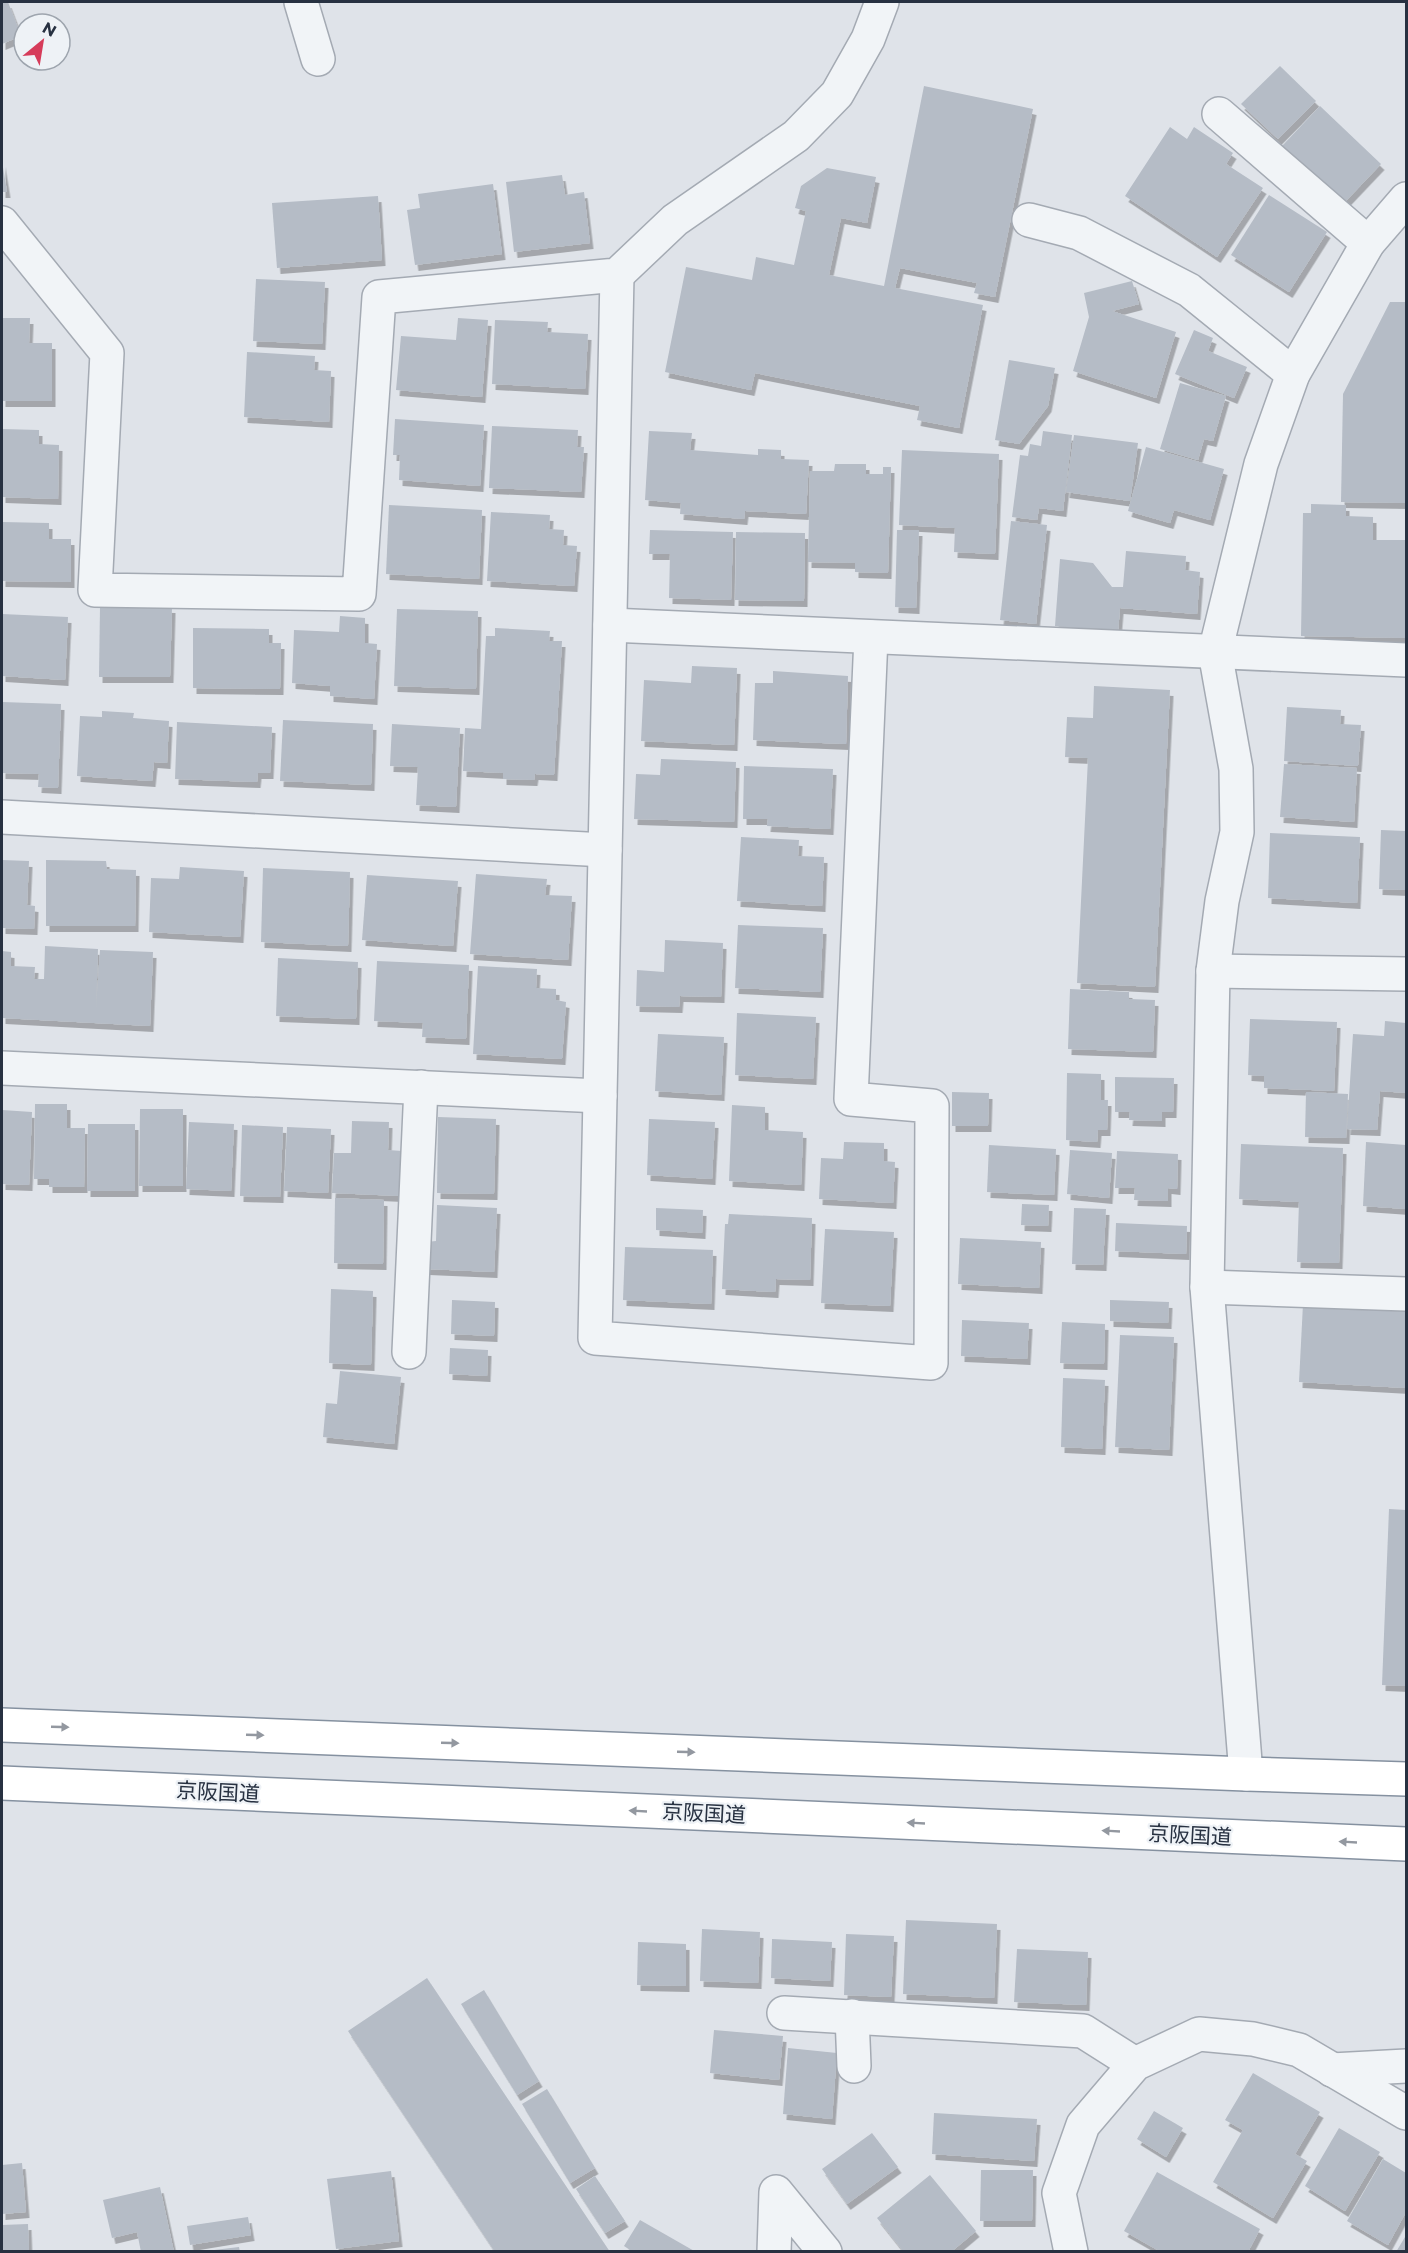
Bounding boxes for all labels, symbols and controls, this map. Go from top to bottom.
north arrow [12,12,72,72]
text: N [39,18,60,41]
one-way arrow [50,1723,69,1732]
one-way arrow [245,1730,264,1740]
one-way arrow [440,1738,459,1747]
one-way arrow [677,1748,696,1757]
street label: 京阪国道 [175,1777,261,1807]
street label: 京阪国道 [661,1798,747,1828]
one-way arrow [628,1806,647,1815]
one-way arrow [907,1818,926,1827]
street label: 京阪国道 [1147,1820,1233,1850]
one-way arrow [1102,1827,1121,1836]
one-way arrow [1339,1837,1358,1846]

